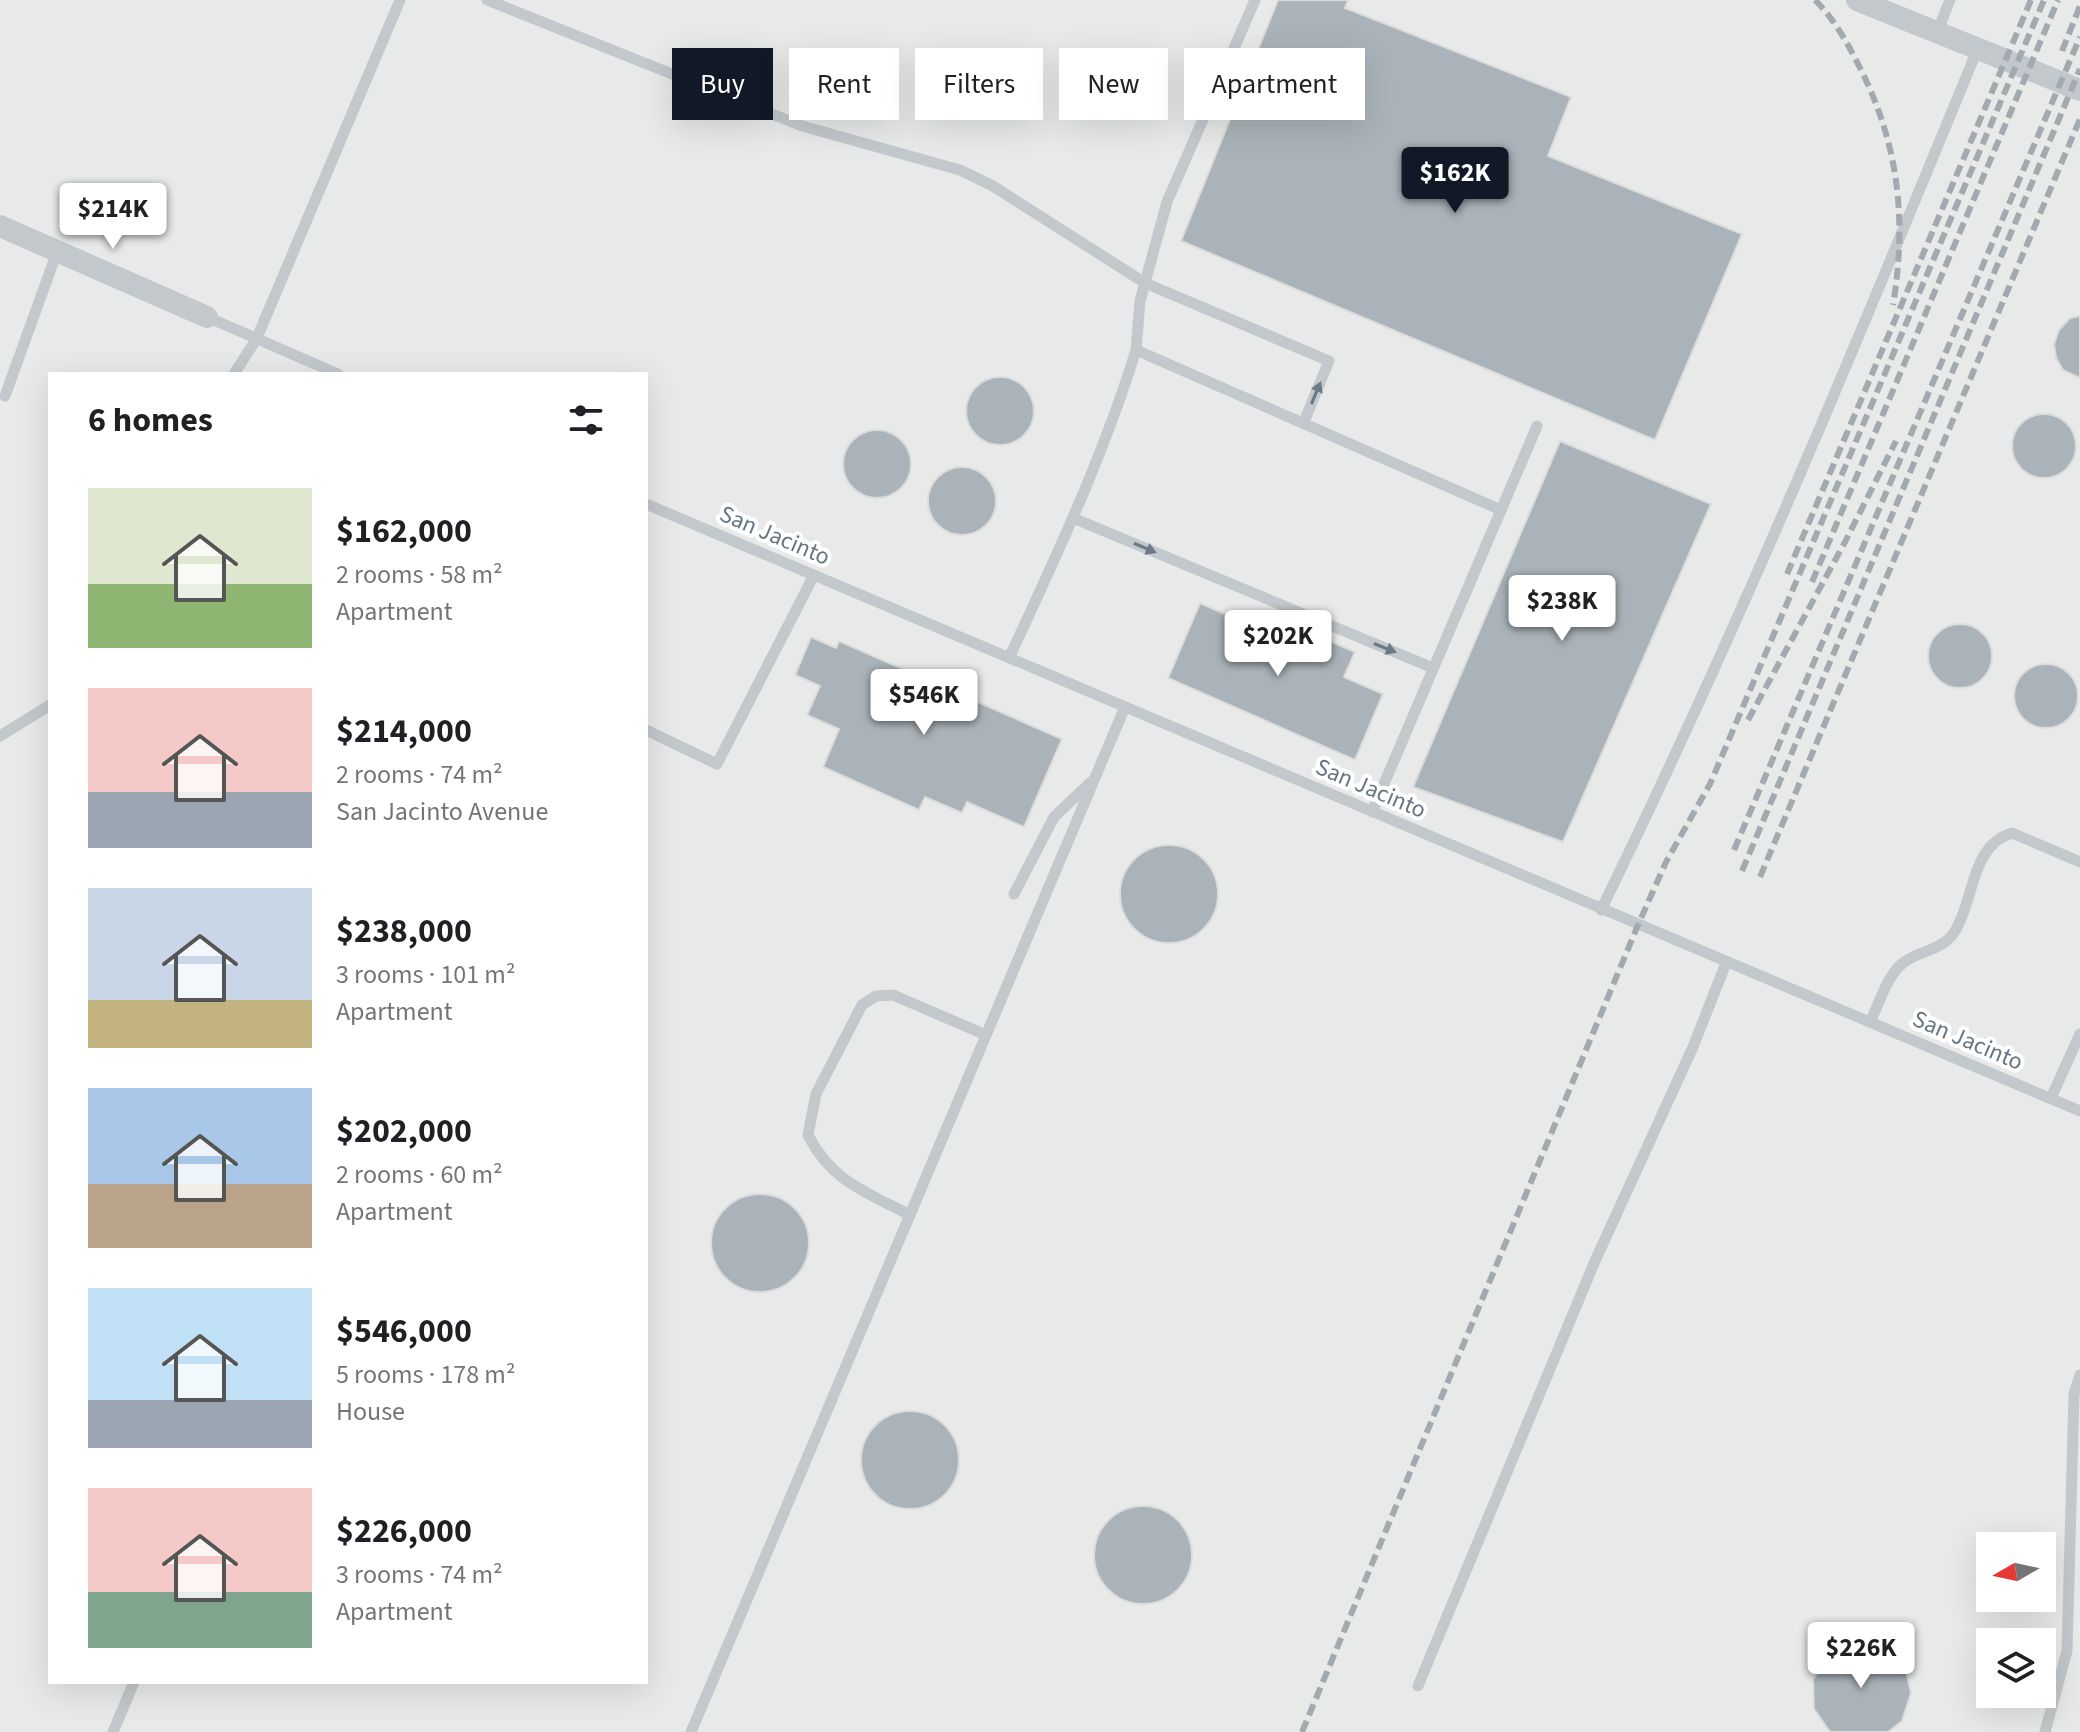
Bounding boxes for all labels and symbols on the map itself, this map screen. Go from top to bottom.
pin: $162K [1399,147,1511,215]
pin: $214K [57,183,169,251]
one-way arrow [1310,381,1323,405]
street label: San Jacinto [714,496,836,574]
one-way arrow [1133,542,1157,555]
pin: $238K [1506,575,1618,643]
pin: $202K [1222,610,1334,678]
one-way arrow [1373,642,1397,655]
pin: $546K [868,669,980,737]
street label: San Jacinto [1310,749,1432,827]
street label: San Jacinto [1907,1001,2029,1079]
north arrow [1976,1532,2056,1612]
pin: $226K [1805,1622,1917,1690]

